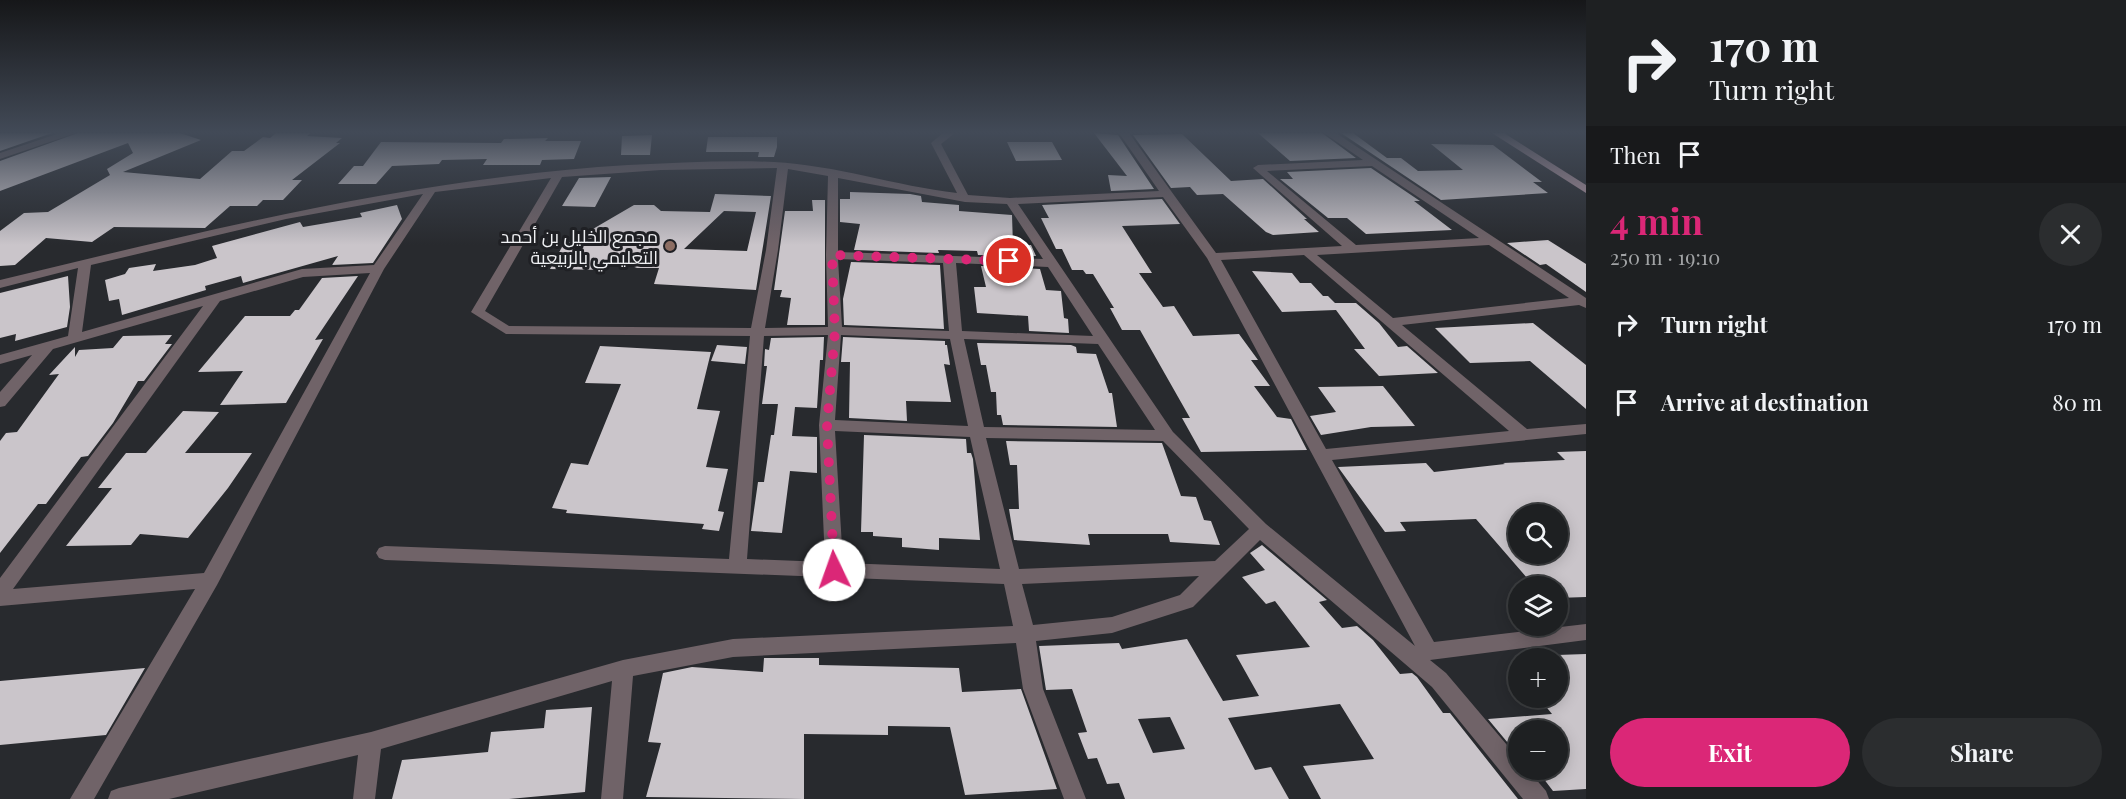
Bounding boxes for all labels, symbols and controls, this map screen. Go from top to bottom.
text: 170 m [1709,17,1819,73]
icon: right [1610,24,1688,102]
text: Turn right [1709,71,1834,107]
icon: arrive [1673,138,1706,171]
text: Then [1610,140,1661,170]
text: 4 min [1610,196,1703,244]
button: close [2039,203,2102,266]
place label: مجمع الخليل بن أحمد التعليمي بالربيعية [501,224,658,272]
pin [983,235,1034,286]
marker: مجمع الخليل بن أحمد التعليمي بالربيعية [663,239,677,253]
text: 250 m · 19:10 [1610,243,1720,270]
icon: arrive [992,244,1025,277]
icon: right [1610,308,1643,341]
text: Turn right [1661,309,1767,339]
text: 170 m [2047,309,2102,339]
icon: arrive [1610,386,1643,419]
text: Arrive at destination [1661,387,1869,417]
text: 80 m [2052,387,2102,417]
map controls [1508,504,1568,780]
button: search [1508,504,1568,564]
position arrow [802,538,866,602]
button: layers [1508,576,1568,636]
button: + [1508,648,1568,708]
button: Exit [1610,718,1850,787]
button: Share [1862,718,2102,787]
button: − [1508,720,1568,780]

